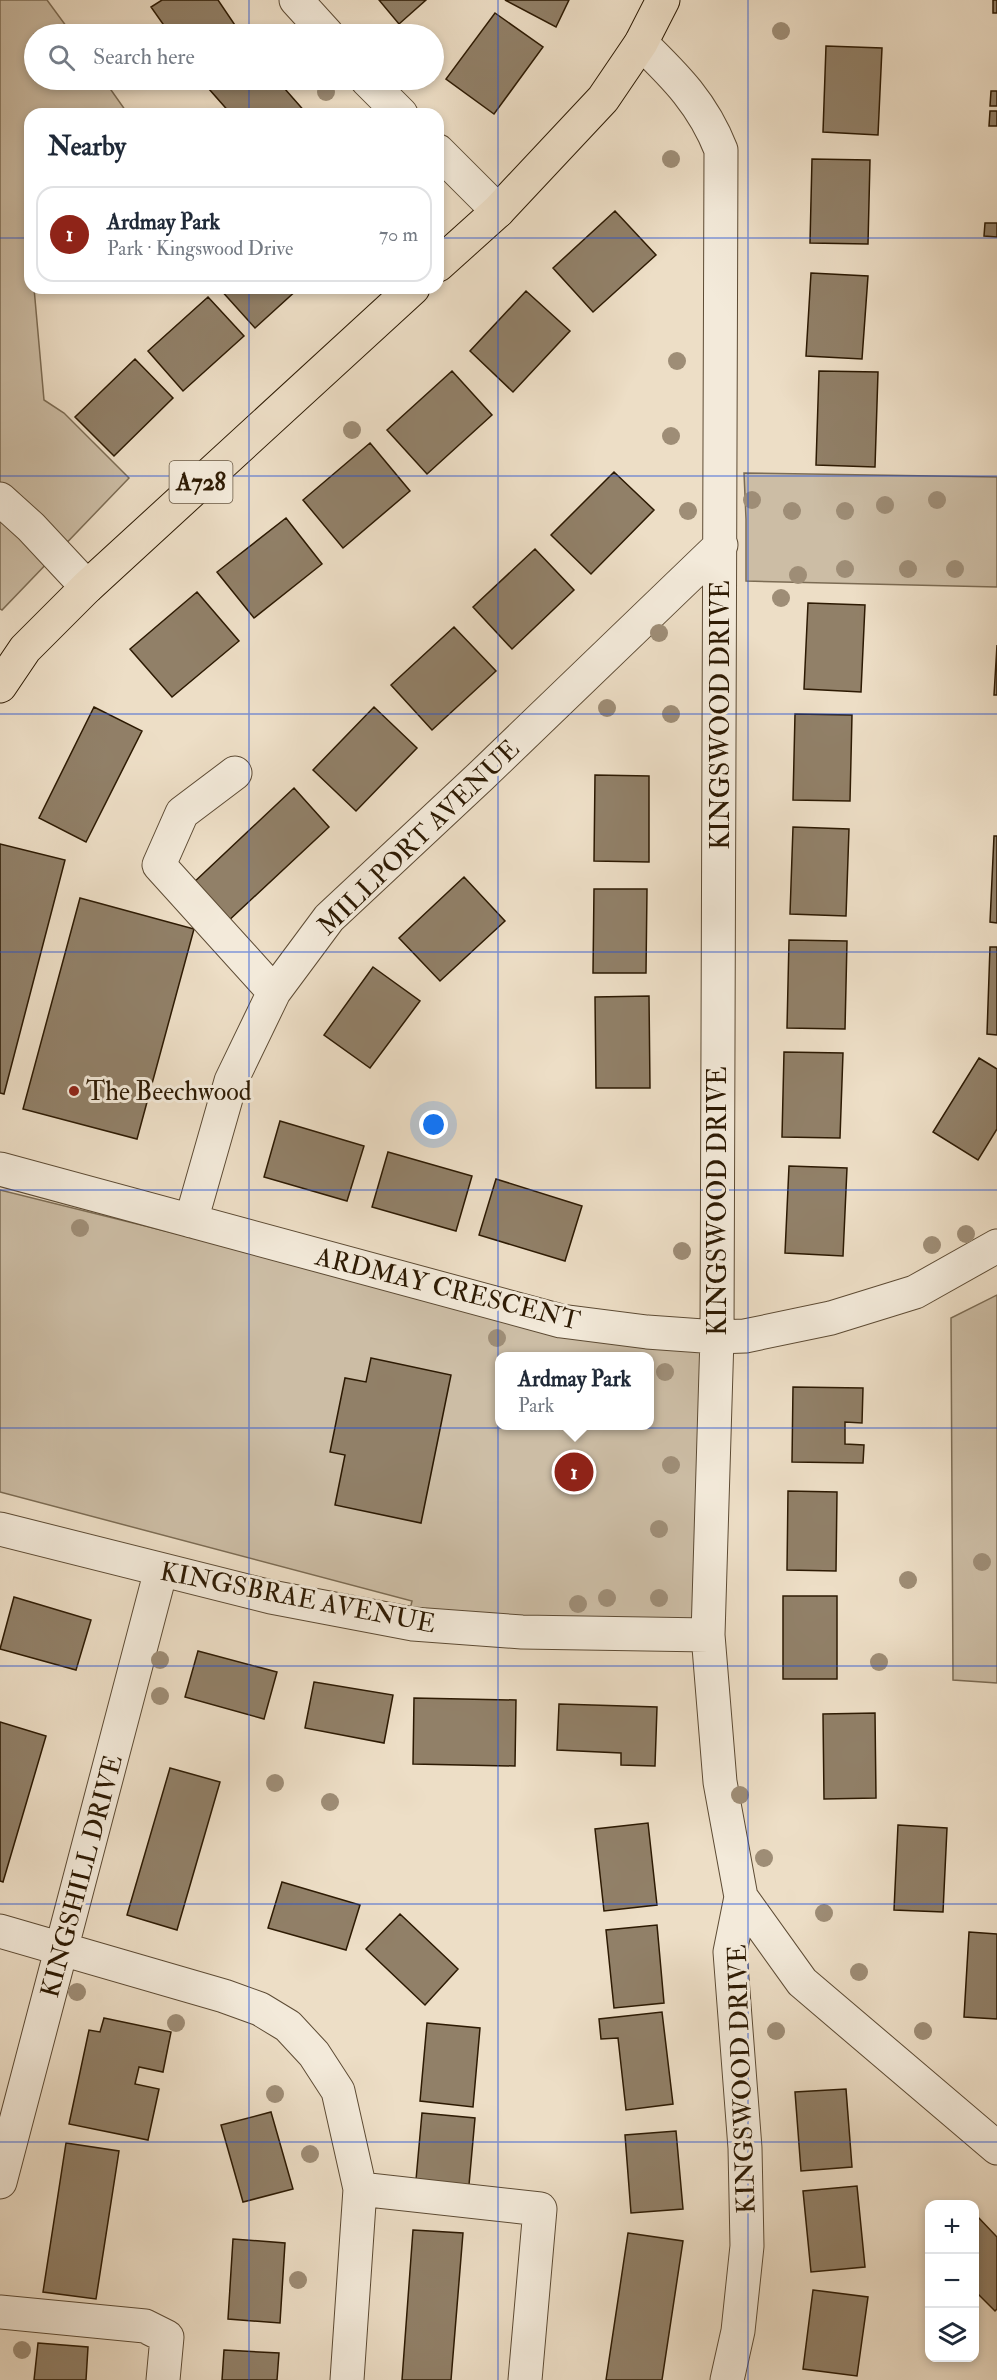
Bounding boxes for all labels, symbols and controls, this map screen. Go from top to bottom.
search box [24,24,444,90]
icon: search [45,41,78,74]
text: Search here [93,43,195,71]
text: Nearby [48,131,126,163]
text: Ardmay Park [107,208,220,236]
text: 1 [66,222,73,247]
text: 70 m [379,222,418,247]
text: Park · Kingswood Drive [107,236,293,261]
road number: A728 [170,461,232,503]
street label: KINGSWOOD DRIVE [705,580,737,850]
street label: MILLPORT AVENUE [311,733,526,942]
street label: KINGSWOOD DRIVE [702,1066,734,1336]
place label: The Beechwood [86,1076,252,1108]
marker: The Beechwood [67,1084,81,1098]
your location [419,1110,448,1139]
street label: ARDMAY CRESCENT [311,1240,583,1337]
popup [495,1352,654,1430]
text: Ardmay Park [518,1365,631,1393]
text: Park [518,1393,554,1418]
pin: 1 [554,1450,594,1494]
street label: KINGSBRAE AVENUE [157,1556,438,1640]
street label: KINGSHILL DRIVE [34,1751,130,2001]
street label: KINGSWOOD DRIVE [721,1944,763,2214]
map controls [925,2200,979,2362]
button: + [925,2200,979,2254]
button: − [925,2254,979,2308]
button: layers [925,2308,979,2362]

